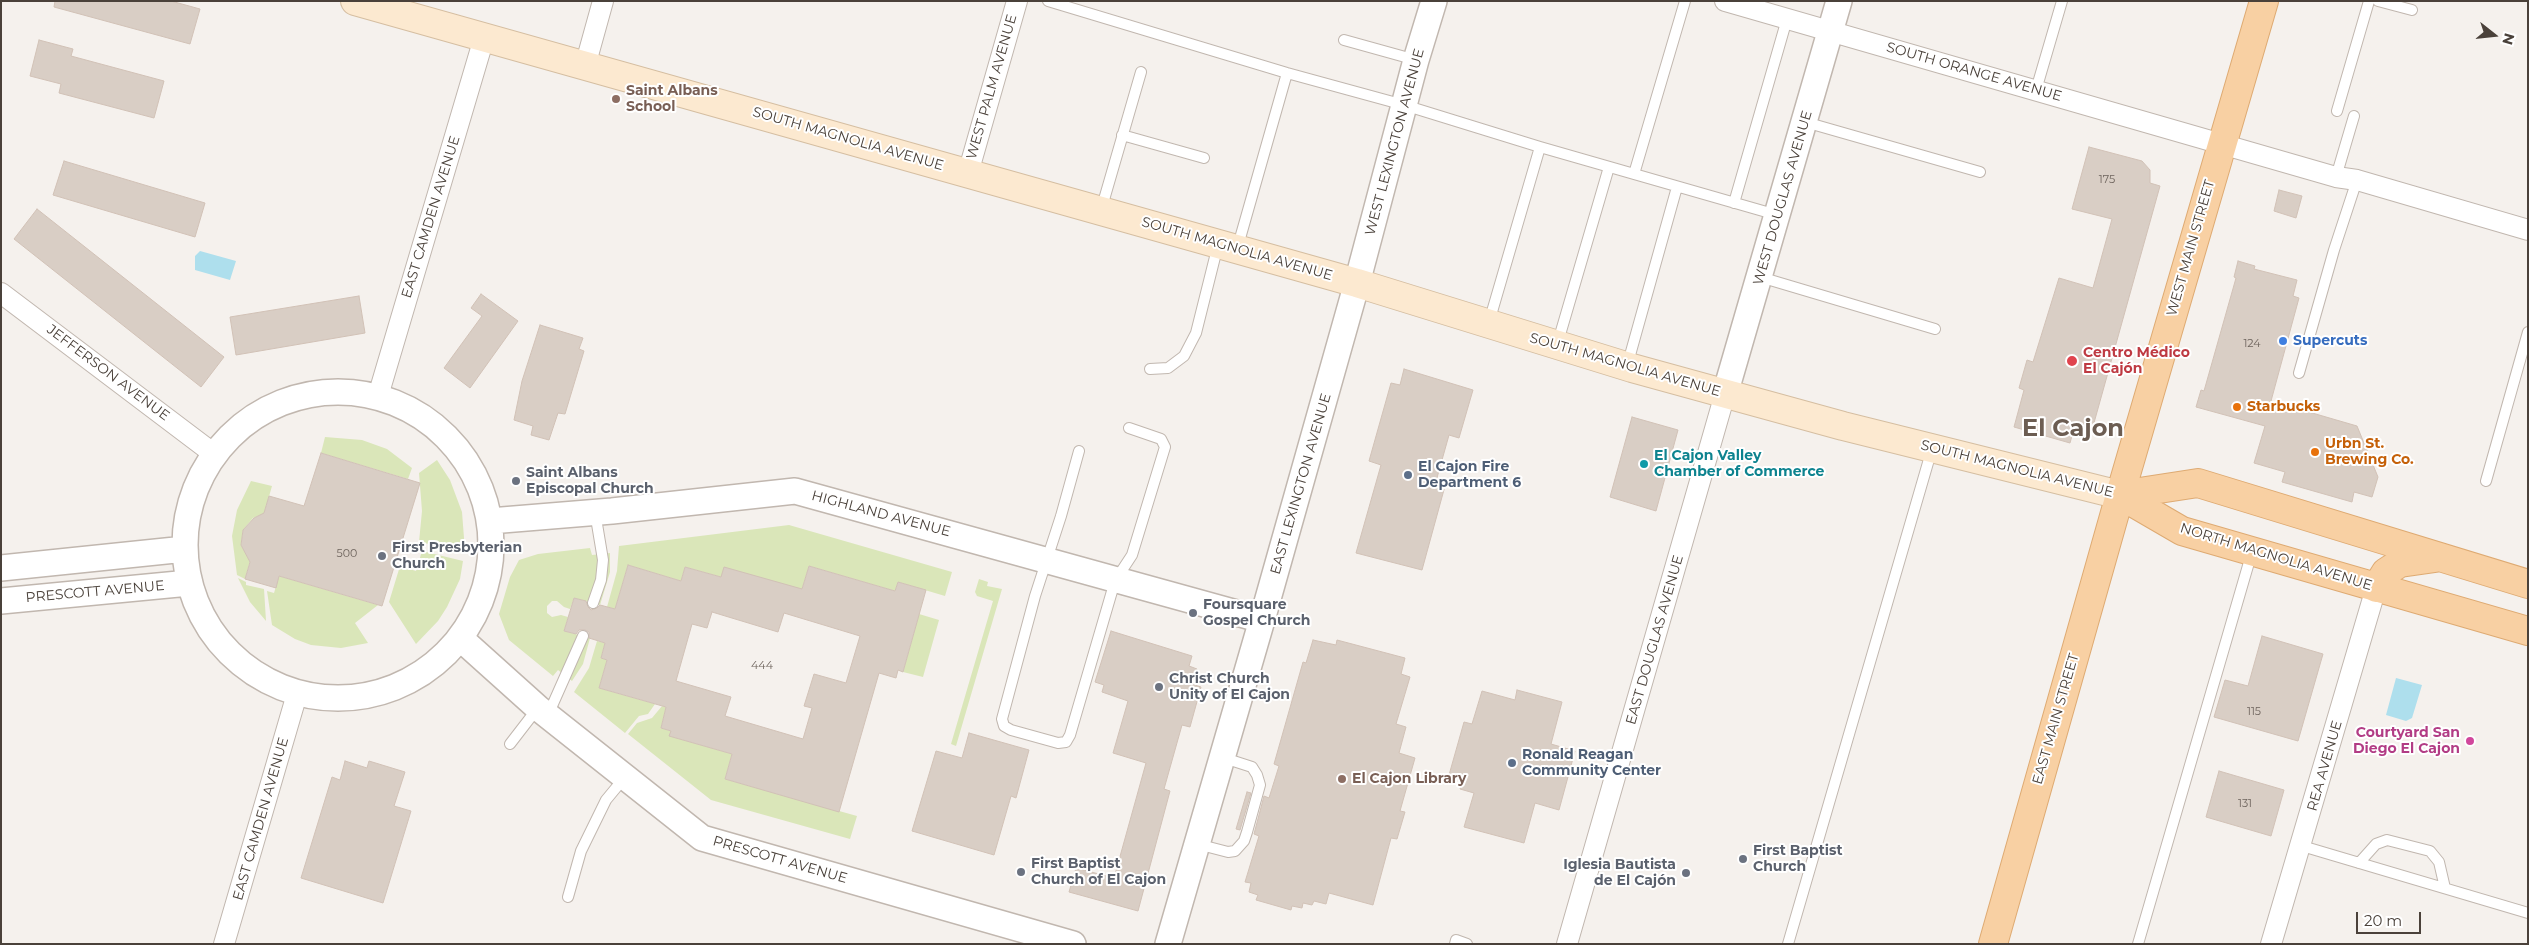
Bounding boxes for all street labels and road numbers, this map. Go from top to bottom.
street label: WEST PALM AVENUE [963,13,1021,161]
street label: SOUTH ORANGE AVENUE [1884,39,2064,105]
street label: WEST LEXINGTON AVENUE [1362,47,1428,237]
street label: SOUTH MAGNOLIA AVENUE [751,104,945,174]
street label: WEST DOUGLAS AVENUE [1750,109,1816,287]
street label: EAST CAMDEN AVENUE [398,134,464,300]
street label: WEST MAIN STREET [2163,178,2219,318]
street label: SOUTH MAGNOLIA AVENUE [1140,214,1334,284]
street label: JEFFERSON AVENUE [43,321,173,425]
street label: SOUTH MAGNOLIA AVENUE [1528,330,1722,400]
street label: EAST LEXINGTON AVENUE [1267,392,1335,576]
street label: SOUTH MAGNOLIA AVENUE [1919,437,2115,501]
street label: HIGHLAND AVENUE [810,487,952,541]
street label: NORTH MAGNOLIA AVENUE [2178,520,2374,594]
street label: EAST DOUGLAS AVENUE [1623,553,1687,727]
street label: PRESCOTT AVENUE [25,578,165,606]
street label: EAST MAIN STREET [2029,651,2083,787]
street label: REA AVENUE [2304,719,2346,813]
street label: EAST CAMDEN AVENUE [230,735,292,903]
street label: PRESCOTT AVENUE [711,833,849,887]

